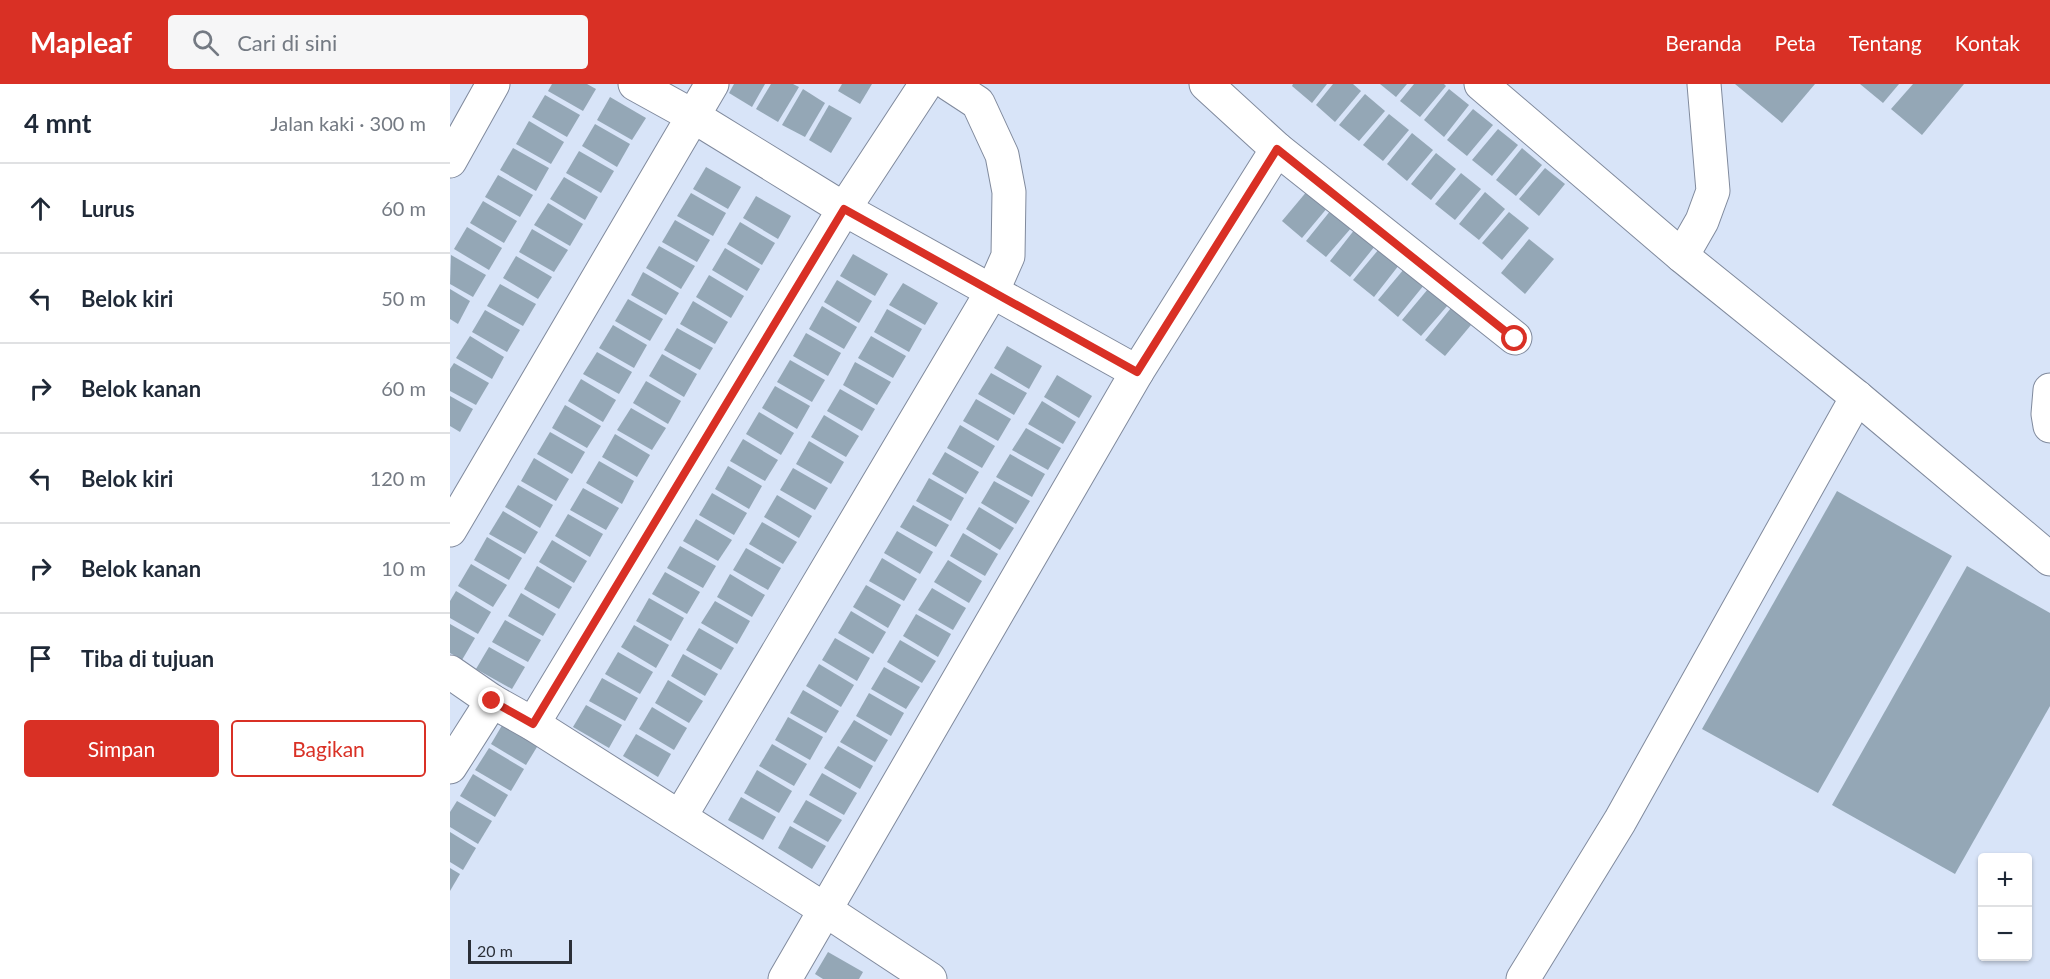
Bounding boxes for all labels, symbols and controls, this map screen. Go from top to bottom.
search box [168,15,588,69]
text: Mapleaf [30,25,132,59]
icon: search [189,26,222,59]
text: Cari di sini [237,29,337,56]
text: Beranda [1665,30,1742,55]
text: Peta [1775,30,1816,55]
text: Tentang [1849,30,1922,55]
text: Kontak [1955,30,2020,55]
text: 4 mnt [24,107,91,139]
text: Jalan kaki · 300 m [270,111,426,135]
icon: ahead [24,192,57,225]
text: Lurus [81,195,135,222]
text: 60 m [381,196,426,220]
icon: left [24,282,57,315]
text: Belok kiri [81,285,173,312]
text: 50 m [381,286,426,310]
route start [1501,325,1527,351]
icon: right [24,372,57,405]
text: Belok kanan [81,375,201,402]
text: 60 m [381,376,426,400]
icon: left [24,462,57,495]
text: Belok kiri [81,465,173,492]
text: 120 m [370,466,426,490]
icon: right [24,552,57,585]
text: Belok kanan [81,555,201,582]
text: 10 m [381,556,426,580]
icon: arrive [24,642,57,675]
text: Tiba di tujuan [81,645,214,672]
route end [478,687,504,713]
button: Simpan [24,720,219,777]
button: Bagikan [231,720,426,777]
map controls [1978,853,2032,961]
button: + [1978,853,2032,907]
button: − [1978,907,2032,961]
scale bar [468,937,572,964]
text: 20 m [477,941,513,960]

